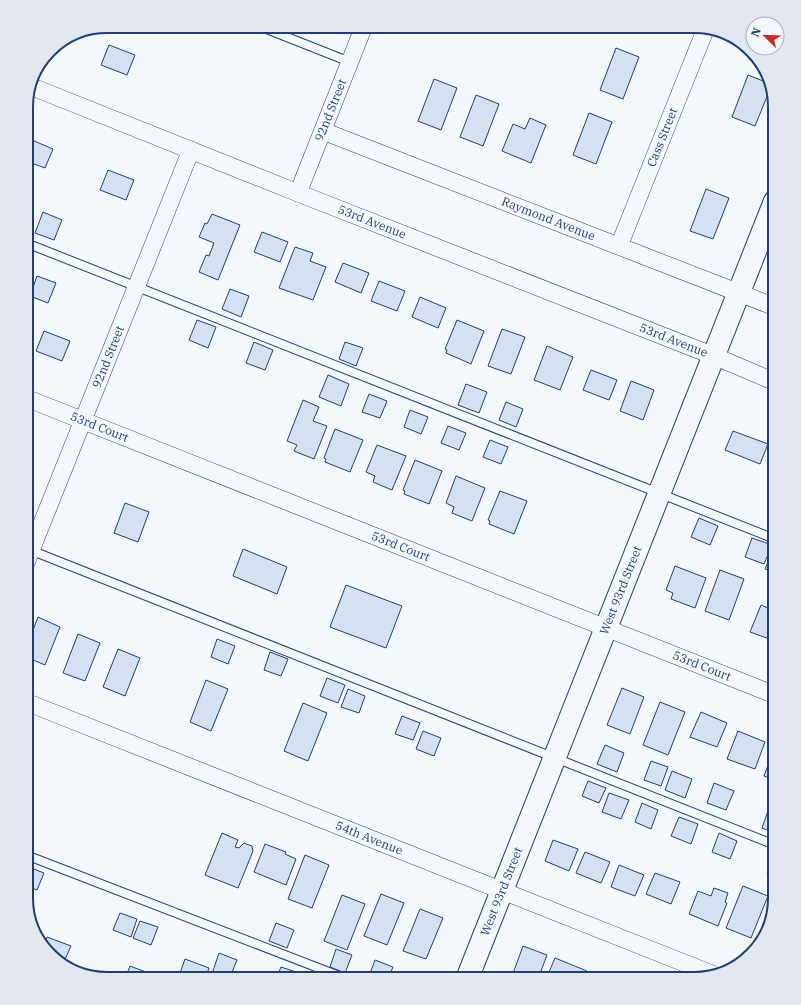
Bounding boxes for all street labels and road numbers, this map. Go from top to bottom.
street label: 92nd Street [311,77,349,143]
street label: Cass Street [643,105,680,169]
street label: Raymond Avenue [500,193,598,243]
street label: 53rd Avenue [336,201,408,242]
street label: 53rd Avenue [638,320,710,360]
street label: 92nd Street [89,323,127,390]
street label: 53rd Court [68,408,131,445]
street label: 53rd Court [370,528,432,564]
street label: West 93rd Street [596,544,645,637]
street label: 53rd Court [671,647,733,684]
street label: 54th Avenue [333,817,405,858]
street label: West 93rd Street [477,845,525,938]

